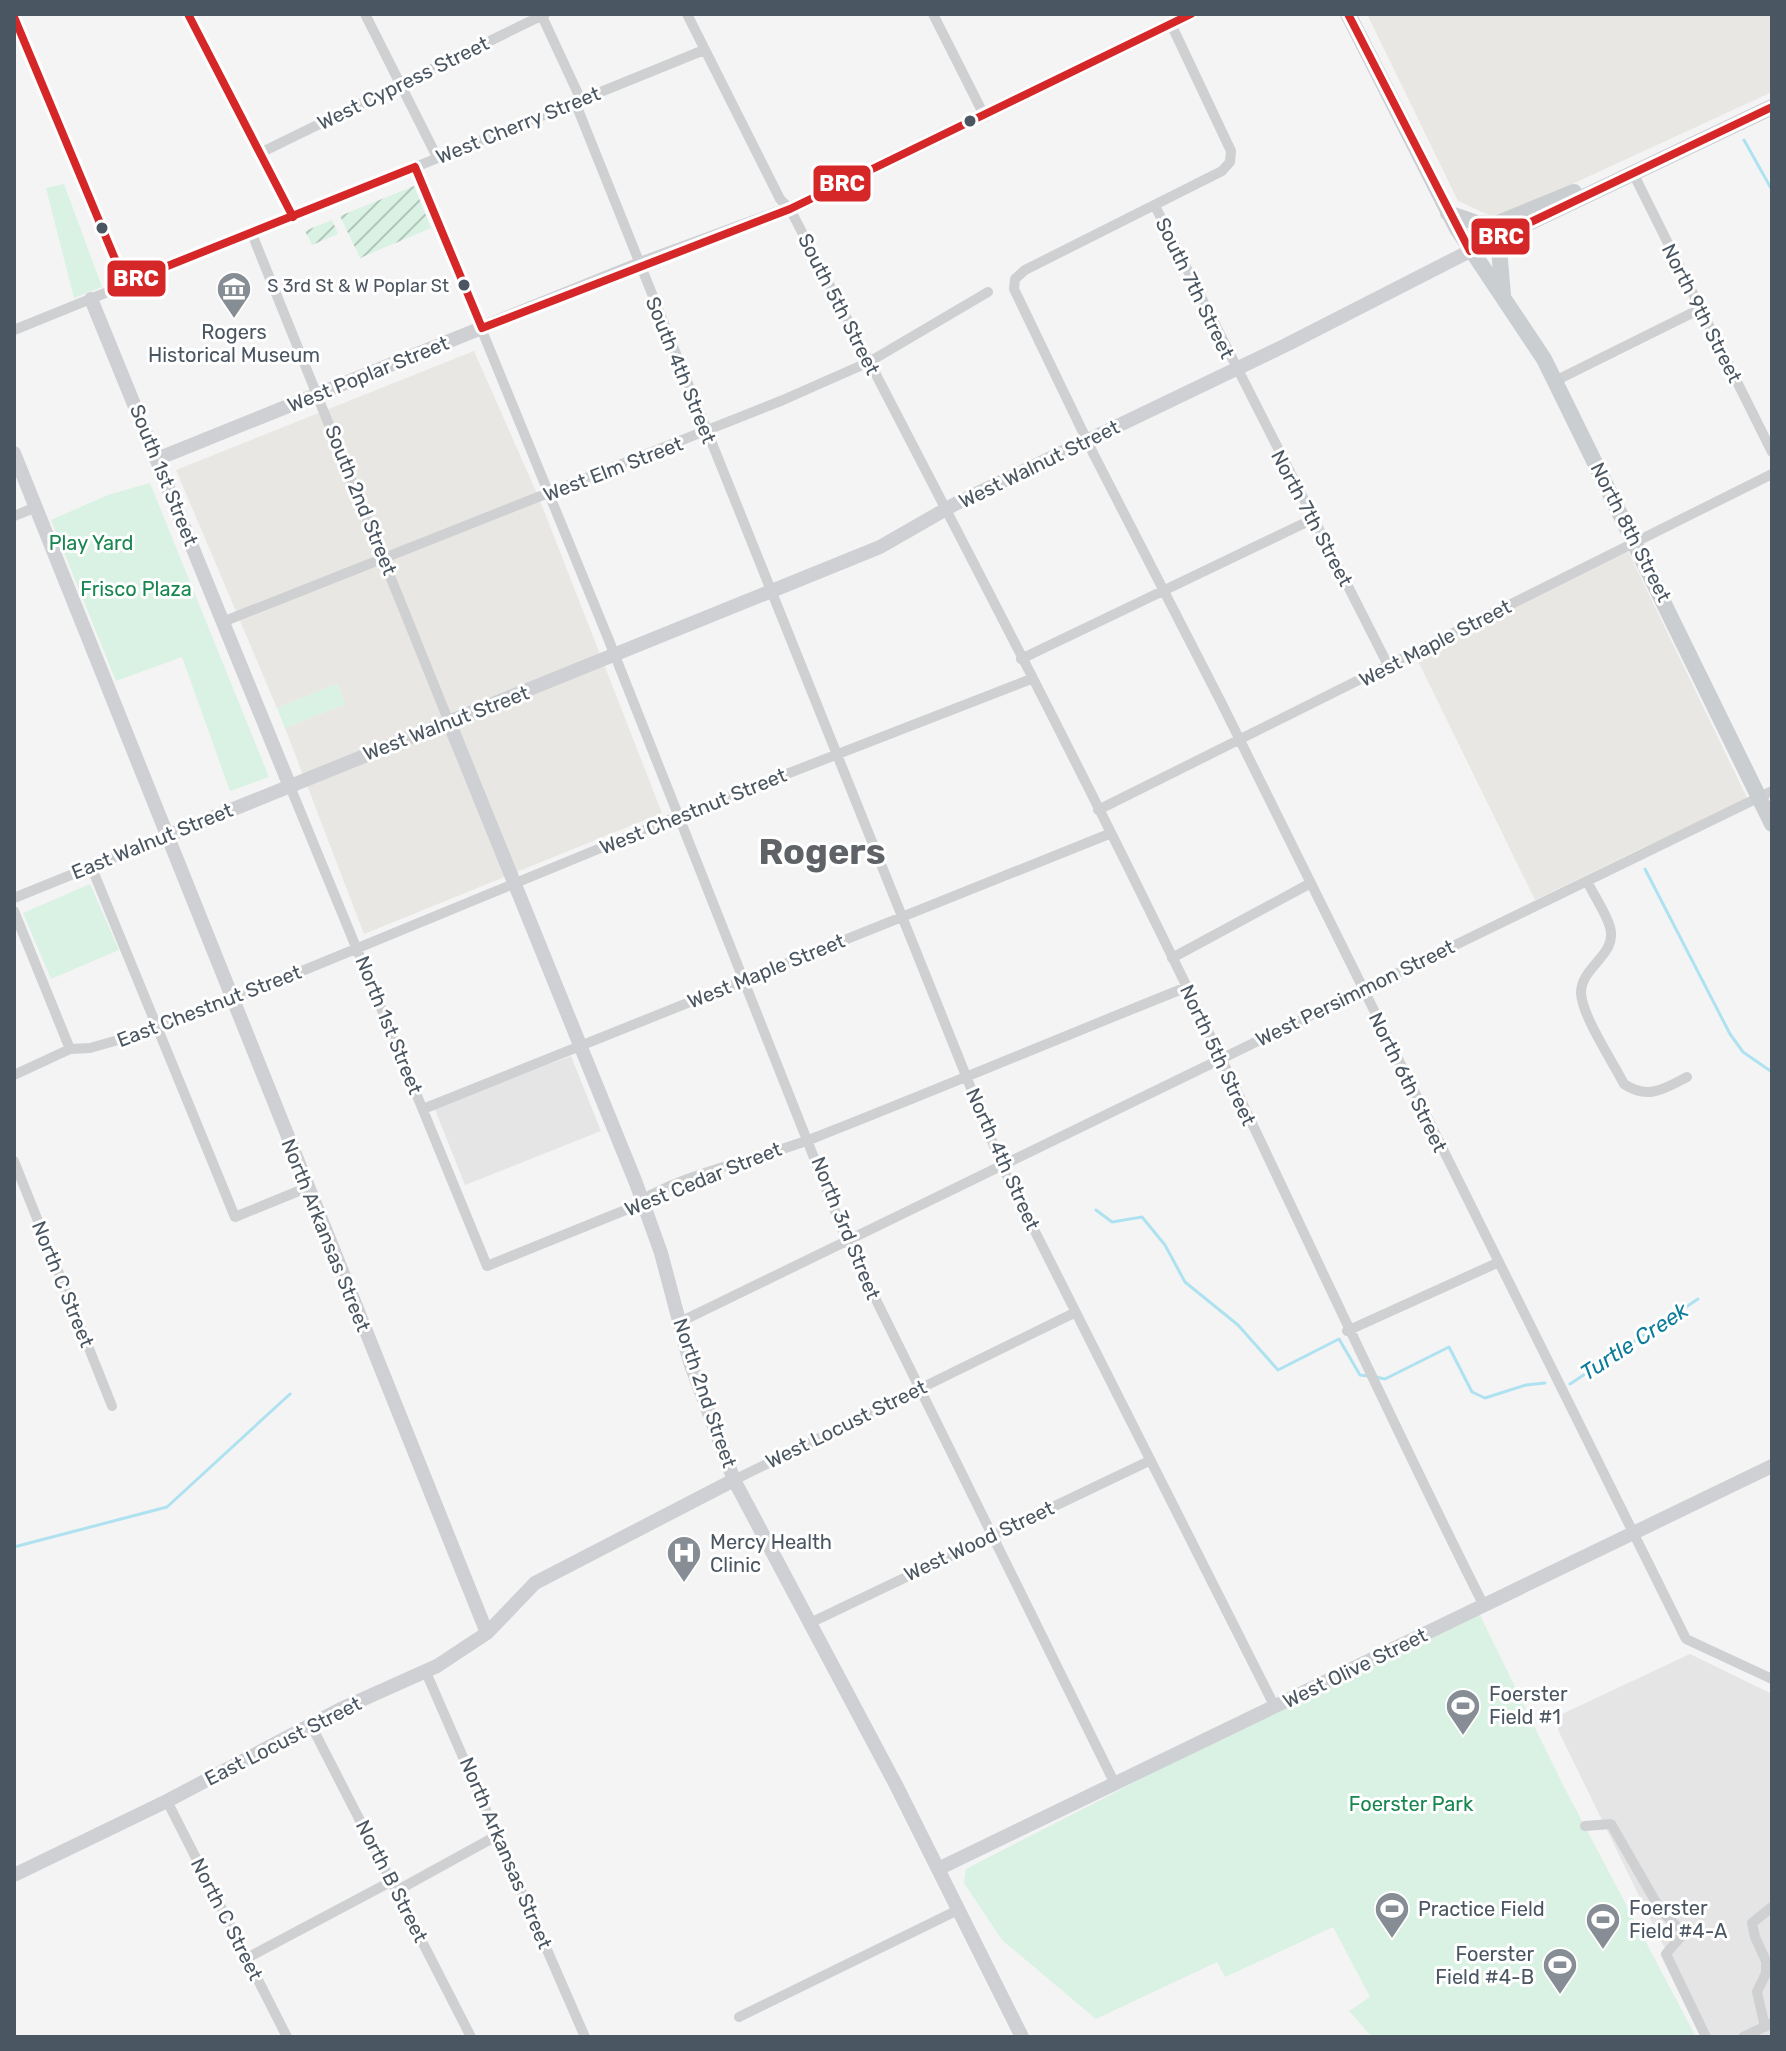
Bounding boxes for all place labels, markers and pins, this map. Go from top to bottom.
unlabelled marker [962,113,978,129]
unlabelled marker [94,220,110,236]
museum icon: Rogers Historical Museum [215,270,253,320]
place label: S 3rd St & W Poplar St [267,275,449,297]
marker: S 3rd St & W Poplar St [456,277,472,293]
place label: Rogers Historical Museum [148,320,320,367]
place label: Mercy Health Clinic [710,1530,832,1577]
hospital icon: Mercy Health Clinic [665,1534,703,1584]
place label: Foerster Field #1 [1489,1682,1568,1729]
sports icon: Foerster Field #1 [1444,1687,1482,1737]
sports icon: Practice Field [1373,1890,1411,1940]
place label: Foerster Field #4-A [1629,1896,1727,1943]
place label: Practice Field [1418,1897,1545,1921]
sports icon: Foerster Field #4-A [1584,1901,1622,1951]
place label: Foerster Field #4-B [1435,1942,1534,1989]
sports icon: Foerster Field #4-B [1541,1946,1579,1996]

